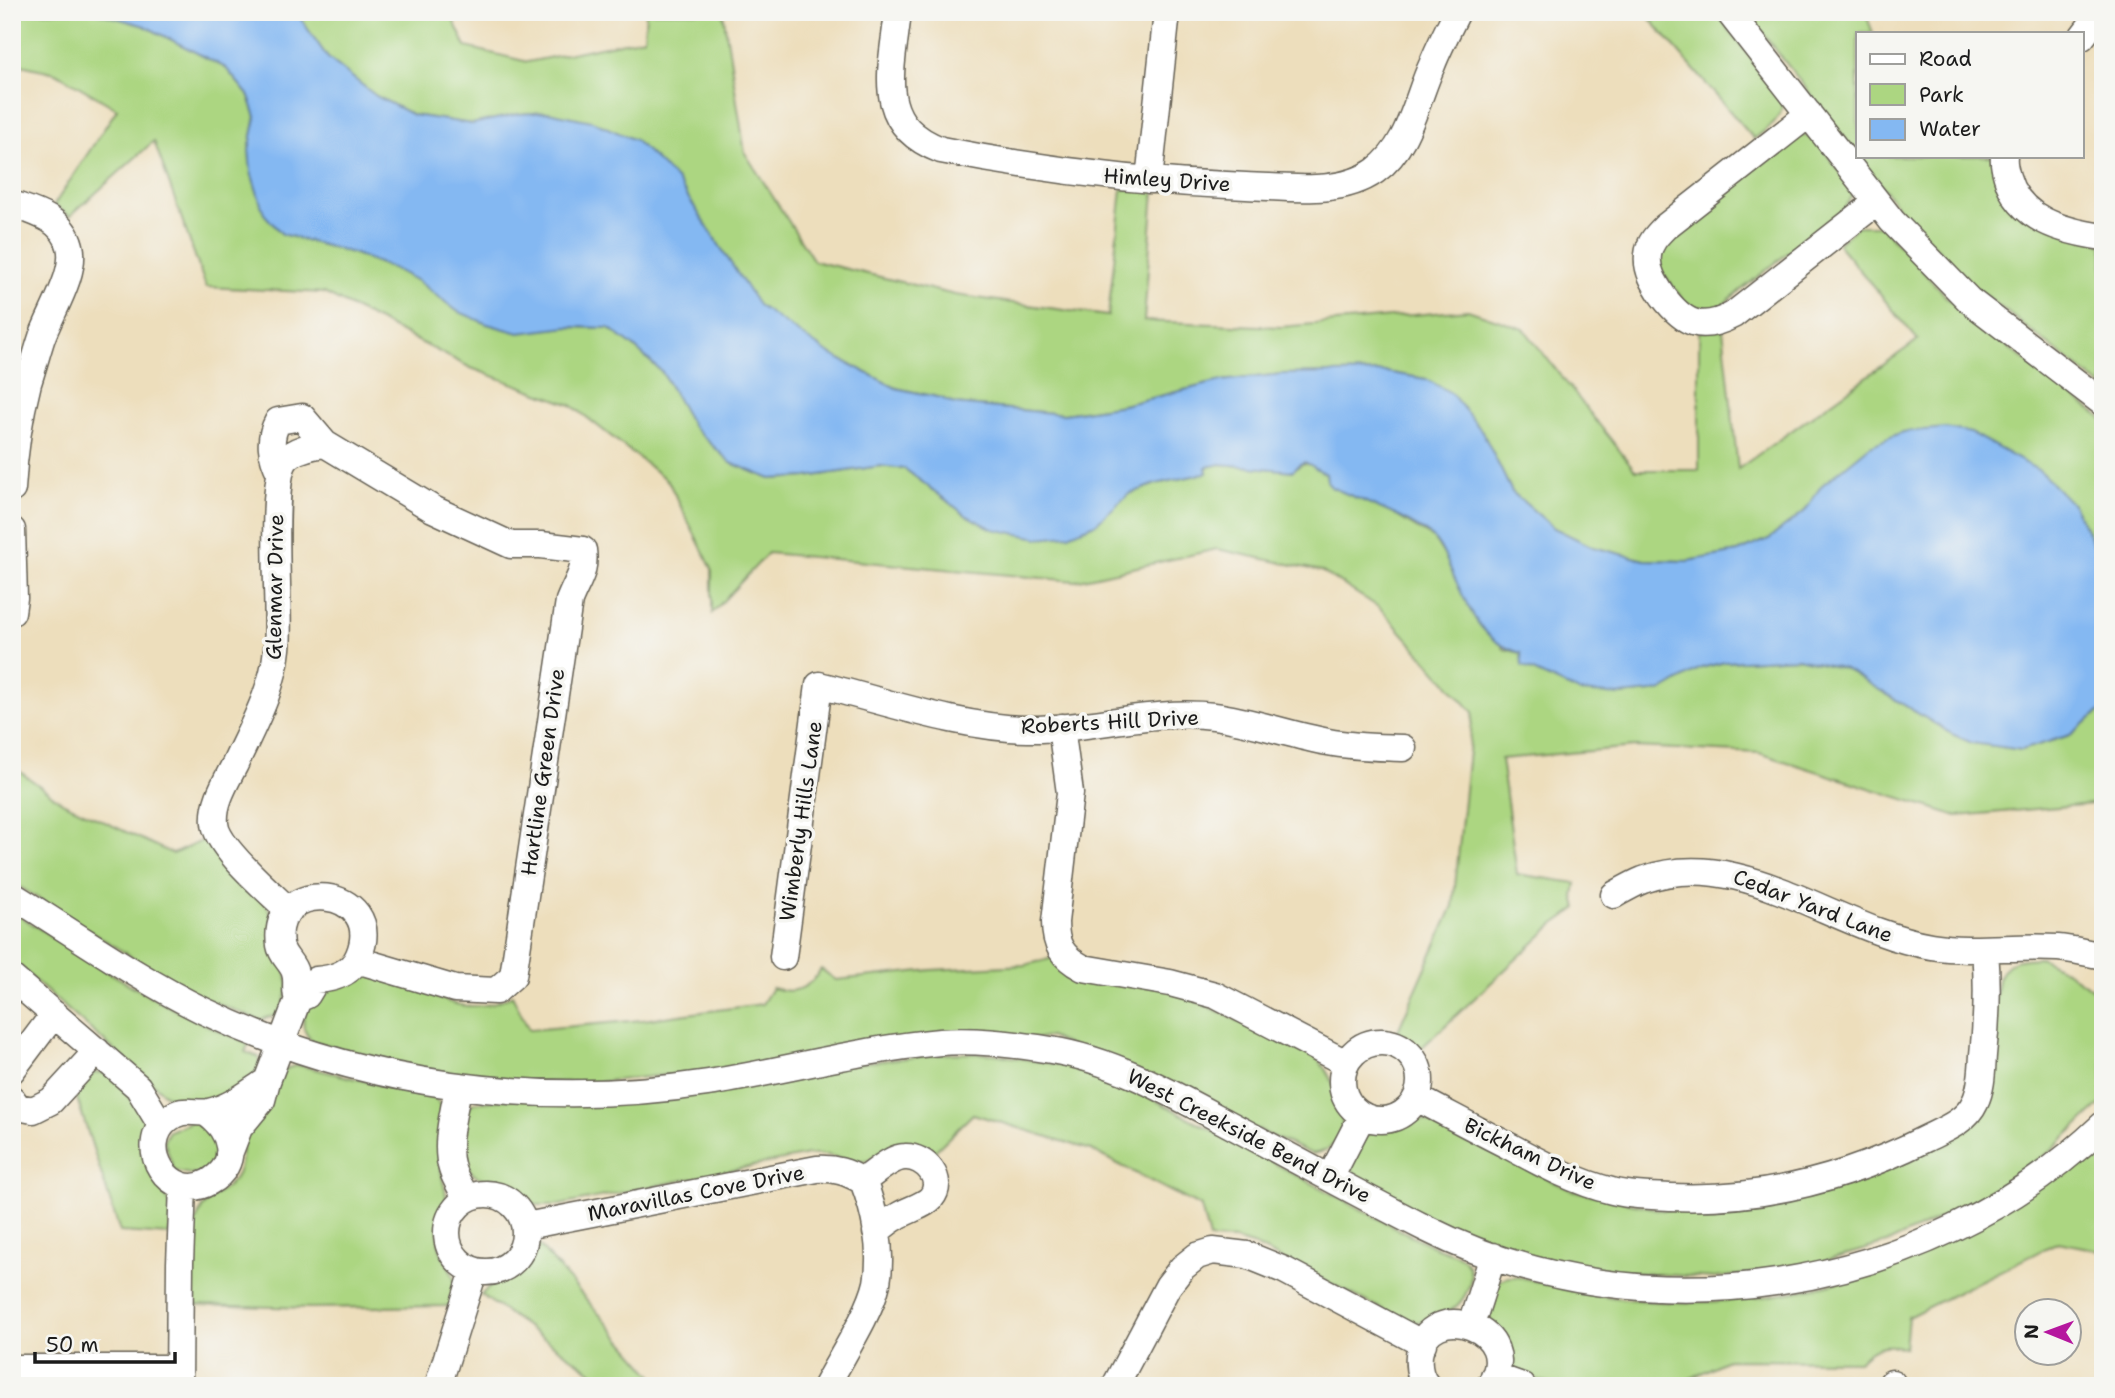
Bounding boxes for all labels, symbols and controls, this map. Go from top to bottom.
legend [1856,32,2084,158]
text: Road [1919,45,1972,73]
text: Park [1919,81,1964,109]
text: Water [1919,115,1981,143]
street label: Himley Drive [1102,162,1232,198]
street label: Glenmar Drive [260,514,290,660]
street label: Hartline Green Drive [515,666,571,878]
street label: Roberts Hill Drive [1020,703,1200,741]
street label: Wimberly Hills Lane [773,719,829,923]
street label: Cedar Yard Lane [1729,863,1897,949]
street label: West Creekside Bend Drive [1122,1062,1376,1210]
street label: Bickham Drive [1459,1111,1601,1197]
street label: Maravillas Cove Drive [585,1158,807,1228]
north arrow [2014,1296,2084,1366]
scale bar [35,1321,175,1365]
text: N [2019,1324,2044,1339]
text: 50 m [46,1331,99,1359]

